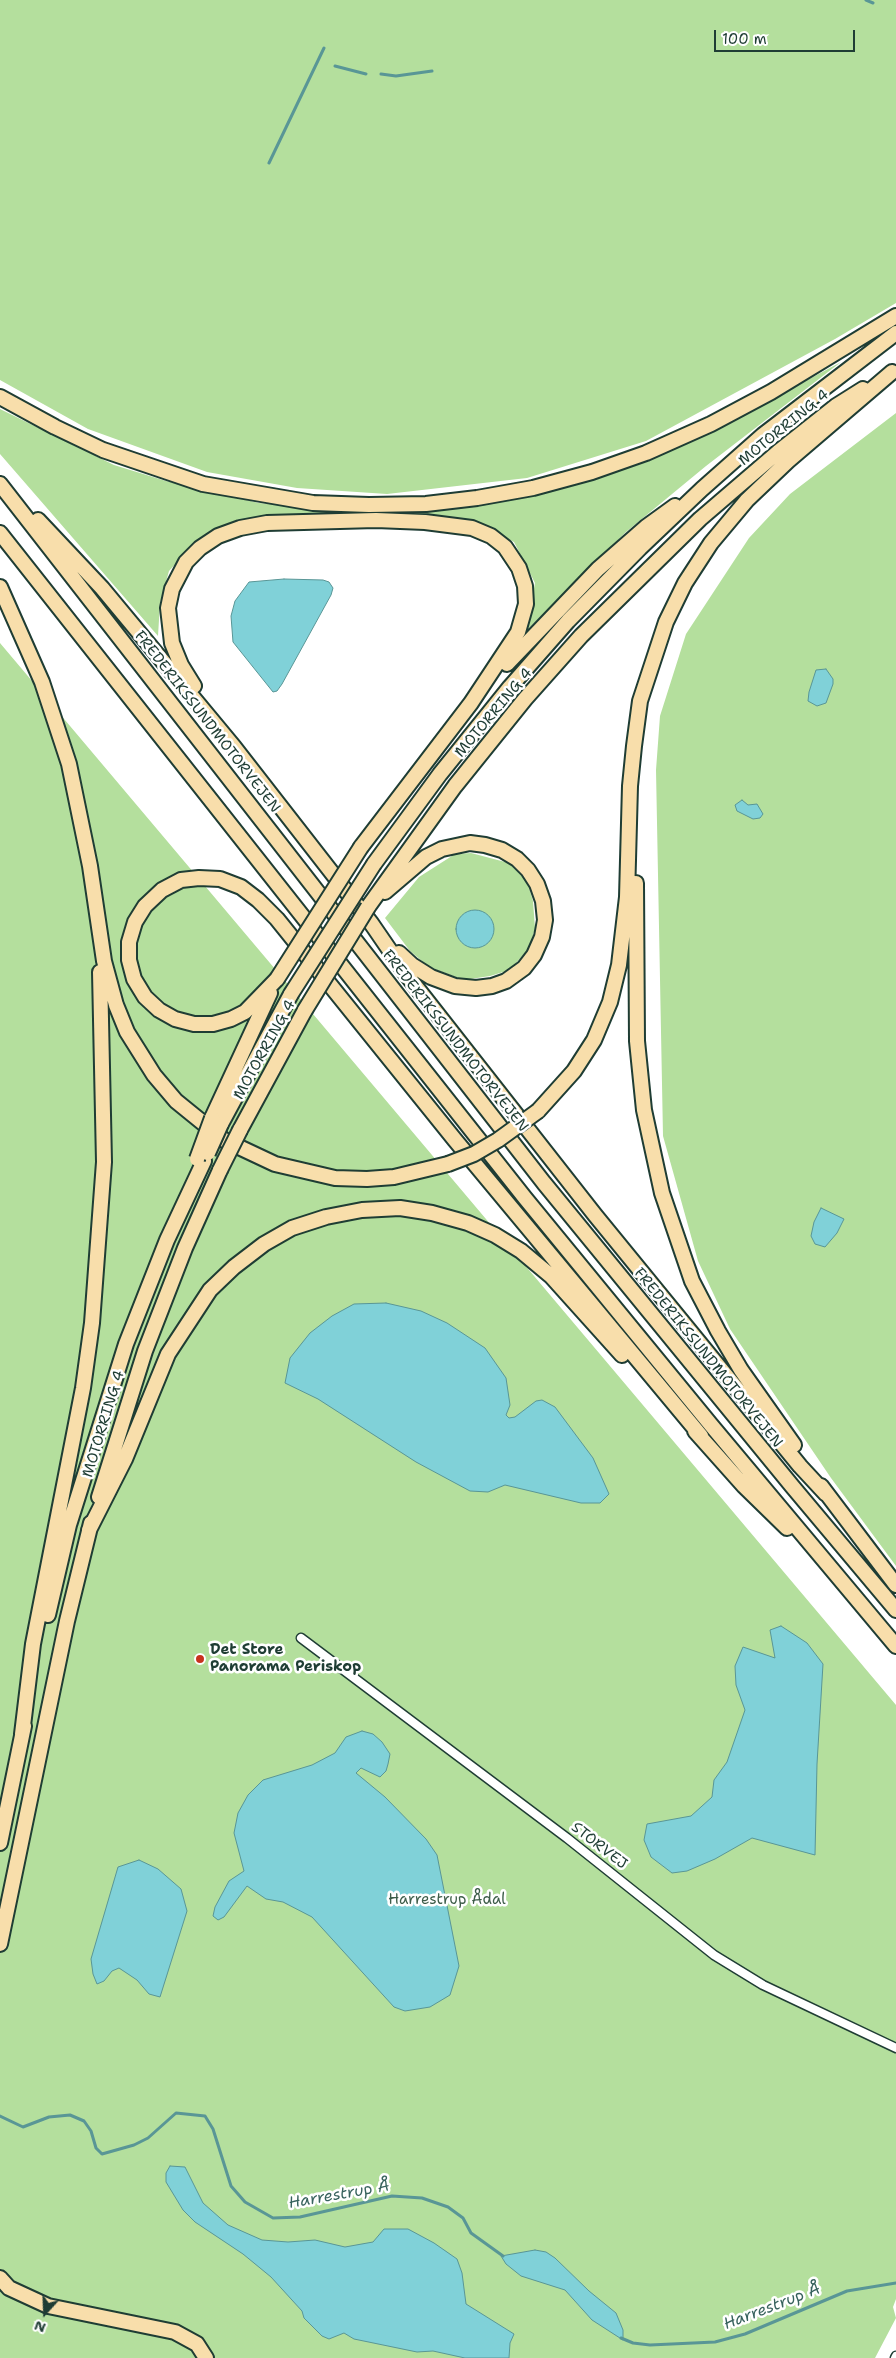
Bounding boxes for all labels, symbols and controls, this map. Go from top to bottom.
scale bar [716,20,857,52]
text: 100 m [722,29,767,49]
street label: MOTORRING 4 [735,386,833,470]
street label: FREDERIKSSUNDMOTORVEJEN [130,627,284,817]
street label: MOTORRING 4 [451,665,537,761]
street label: FREDERIKSSUNDMOTORVEJEN [378,946,532,1136]
street label: MOTORRING 4 [230,997,300,1103]
street label: FREDERIKSSUNDMOTORVEJEN [630,1265,786,1451]
street label: MOTORRING 4 [79,1368,129,1480]
place label: Det Store Panorama Periskop [210,1641,361,1676]
marker: Det Store Panorama Periskop [194,1653,206,1665]
street label: STORVEJ [567,1819,631,1873]
park label: Harrestrup Ådal [388,1891,506,1909]
water label: Harrestrup Å [287,2177,391,2213]
water label: Harrestrup Å [721,2280,823,2334]
north arrow [20,2288,70,2338]
text: N [32,2317,48,2337]

